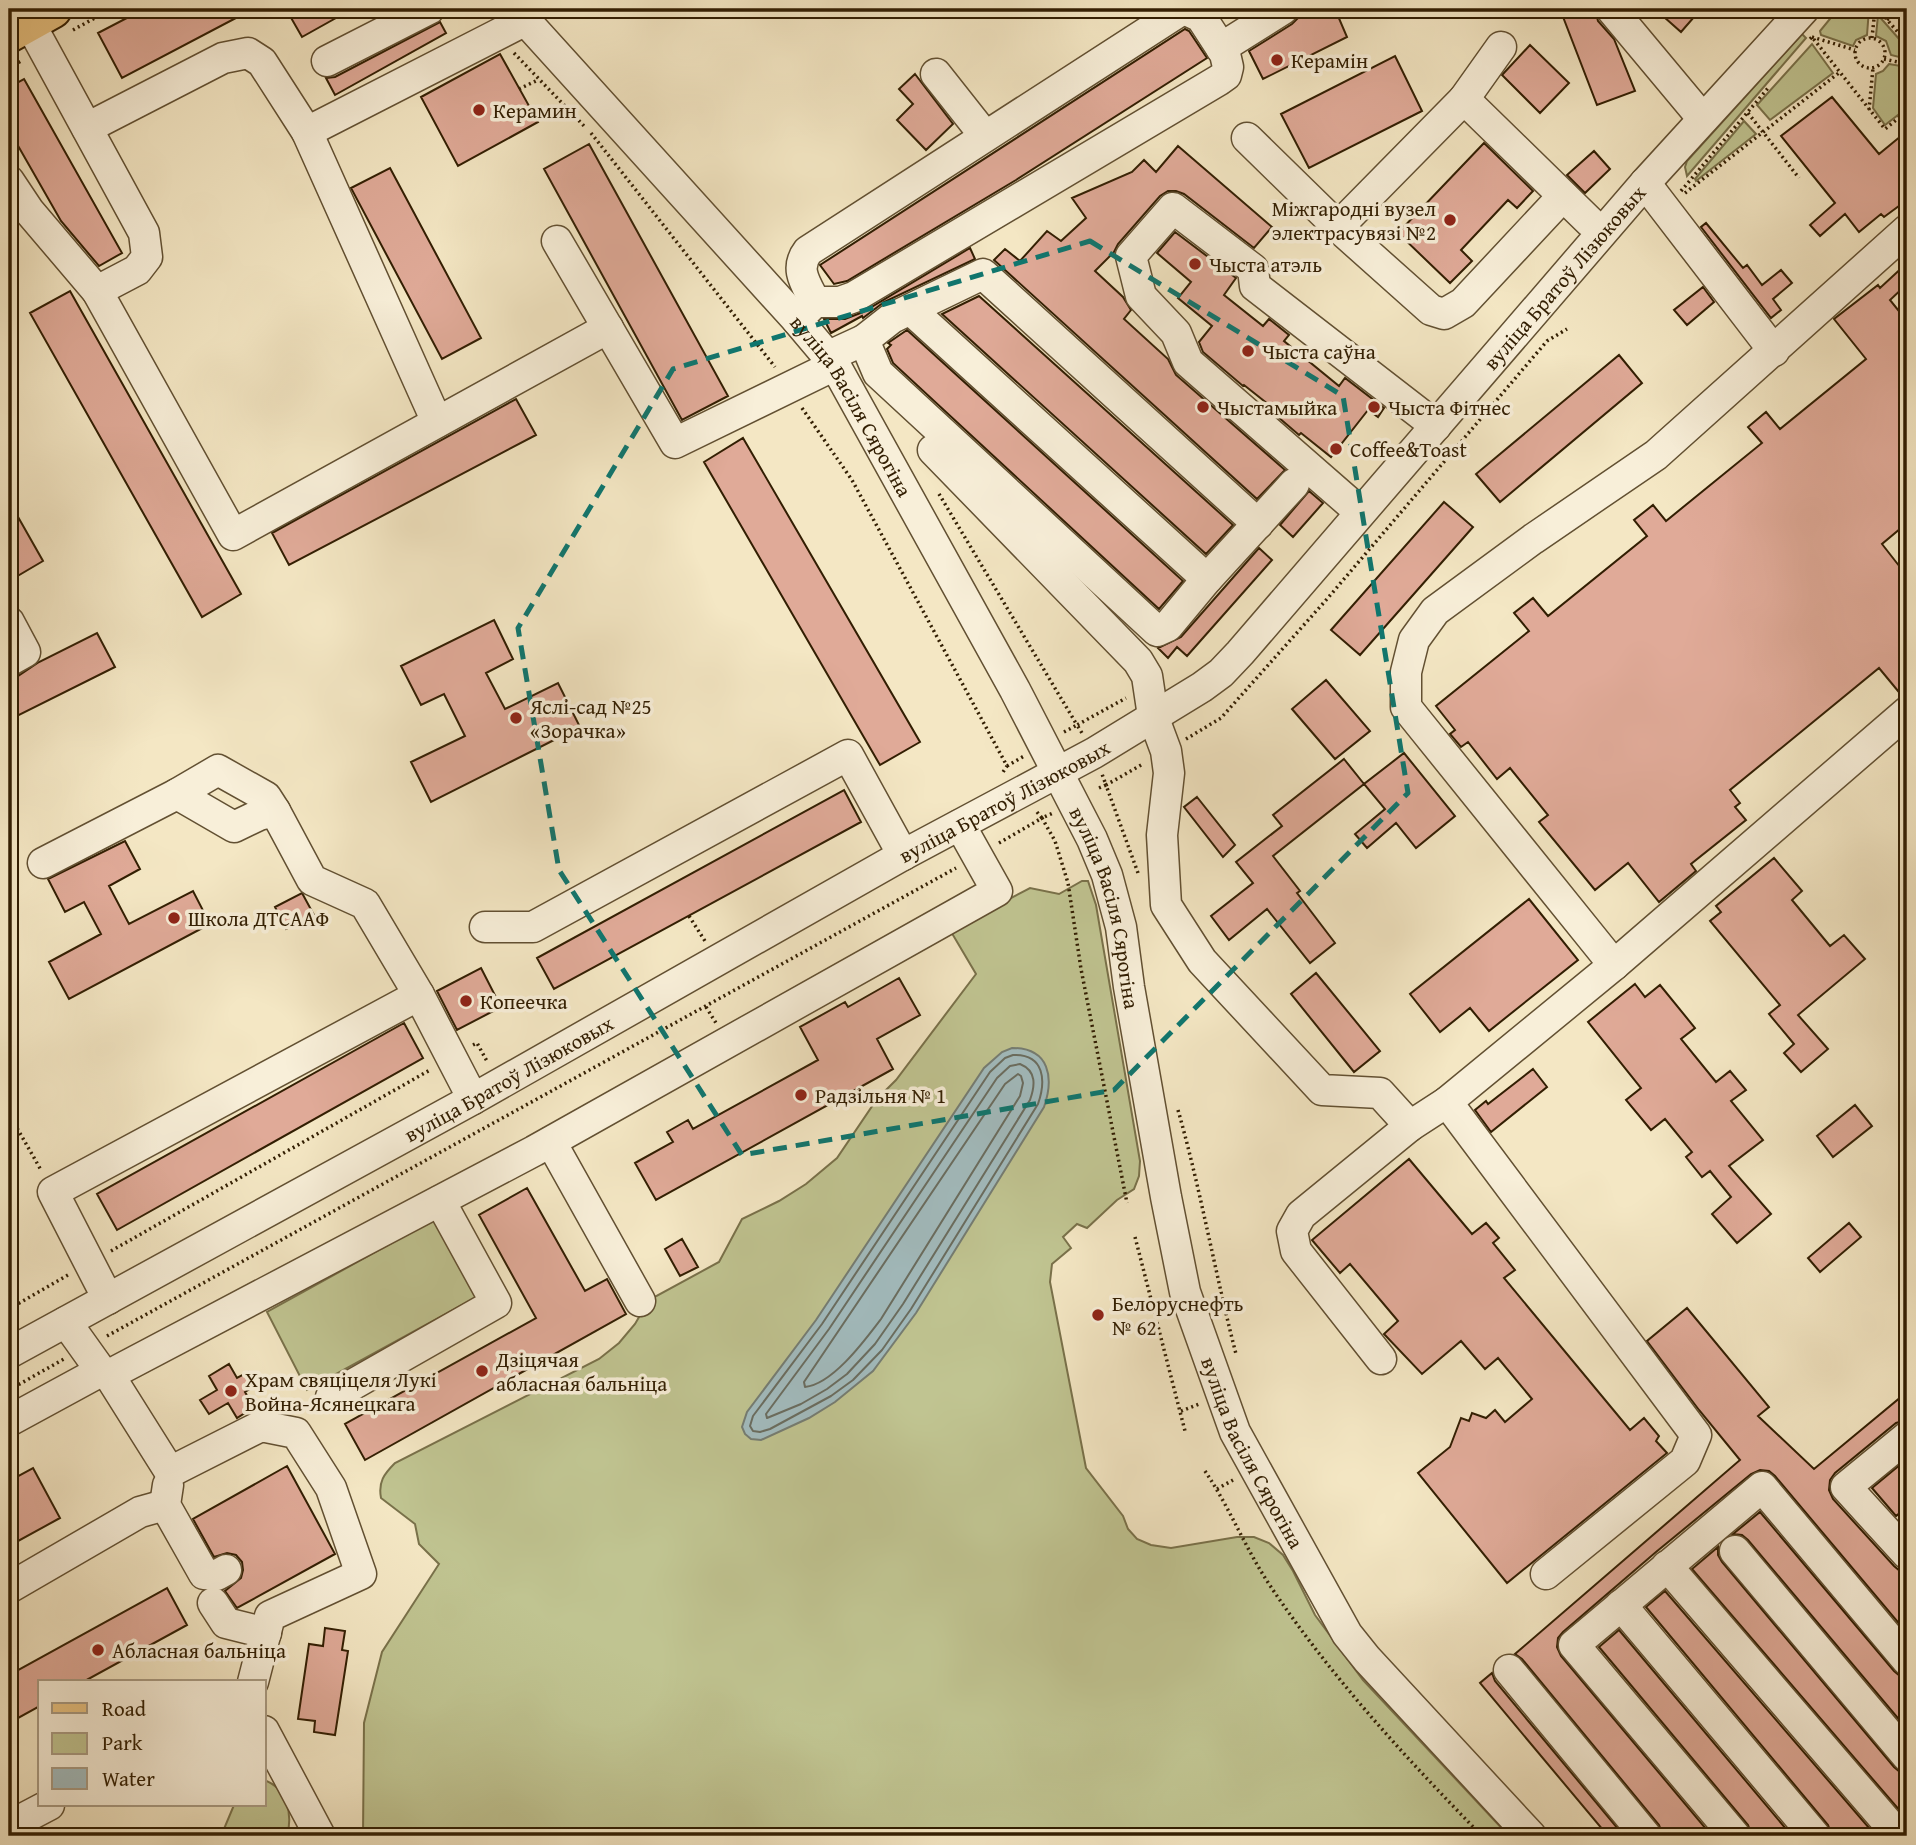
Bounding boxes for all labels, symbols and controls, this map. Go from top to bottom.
place label: Керамін [1291,45,1368,76]
marker: Керамін [1269,52,1285,68]
place label: Керамин [493,95,577,126]
marker: Керамин [471,102,487,118]
street label: вуліца Братоў Лізюковых [1475,177,1653,376]
place label: Міжгародні вузел электрасувязі №2 [1272,193,1436,248]
marker: Міжгародні вузел электрасувязі №2 [1442,212,1458,228]
place label: Чыста атэль [1209,249,1322,280]
marker: Чыста атэль [1187,256,1203,272]
street label: вуліца Васіля Сярогіна [783,308,920,502]
place label: Чыста саўна [1262,336,1376,367]
marker: Чыста саўна [1240,343,1256,359]
place label: Чыстамыйка [1217,392,1337,423]
place label: Чыста Фітнес [1388,392,1511,423]
marker: Чыстамыйка [1195,399,1211,415]
marker: Чыста Фітнес [1366,399,1382,415]
place label: Coffee&Toast [1350,434,1467,465]
marker: Coffee&Toast [1328,441,1344,457]
place label: Яслі-сад №25 «Зорачка» [529,691,652,746]
marker: Яслі-сад №25 «Зорачка» [508,710,524,726]
street label: вуліца Братоў Лізюковых [893,731,1116,870]
street label: вуліца Васіля Сярогіна [1062,801,1148,1011]
place label: Школа ДТСААФ [188,903,329,934]
marker: Школа ДТСААФ [166,910,182,926]
place label: Копеечка [480,986,567,1017]
marker: Копеечка [458,993,474,1009]
street label: вуліца Братоў Лізюковых [398,1007,619,1149]
place label: Радзільня № 1 [815,1080,946,1111]
marker: Радзільня № 1 [793,1087,809,1103]
place label: Белоруснефть № 62 [1112,1288,1244,1343]
marker: Белоруснефть № 62 [1090,1307,1106,1323]
place label: Дзіцячая абласная бальніца [495,1344,667,1399]
street label: вуліца Васіля Сярогіна [1194,1352,1312,1554]
marker: Дзіцячая абласная бальніца [474,1363,490,1379]
place label: Храм свяціцеля Лукі Война-Ясянецкага [245,1364,437,1419]
marker: Храм свяціцеля Лукі Война-Ясянецкага [223,1383,239,1399]
place label: Абласная бальніца [112,1635,286,1666]
marker: Абласная бальніца [90,1642,106,1658]
legend [38,1680,266,1806]
text: Road [102,1693,147,1724]
text: Park [102,1727,143,1758]
text: Water [102,1763,155,1794]

